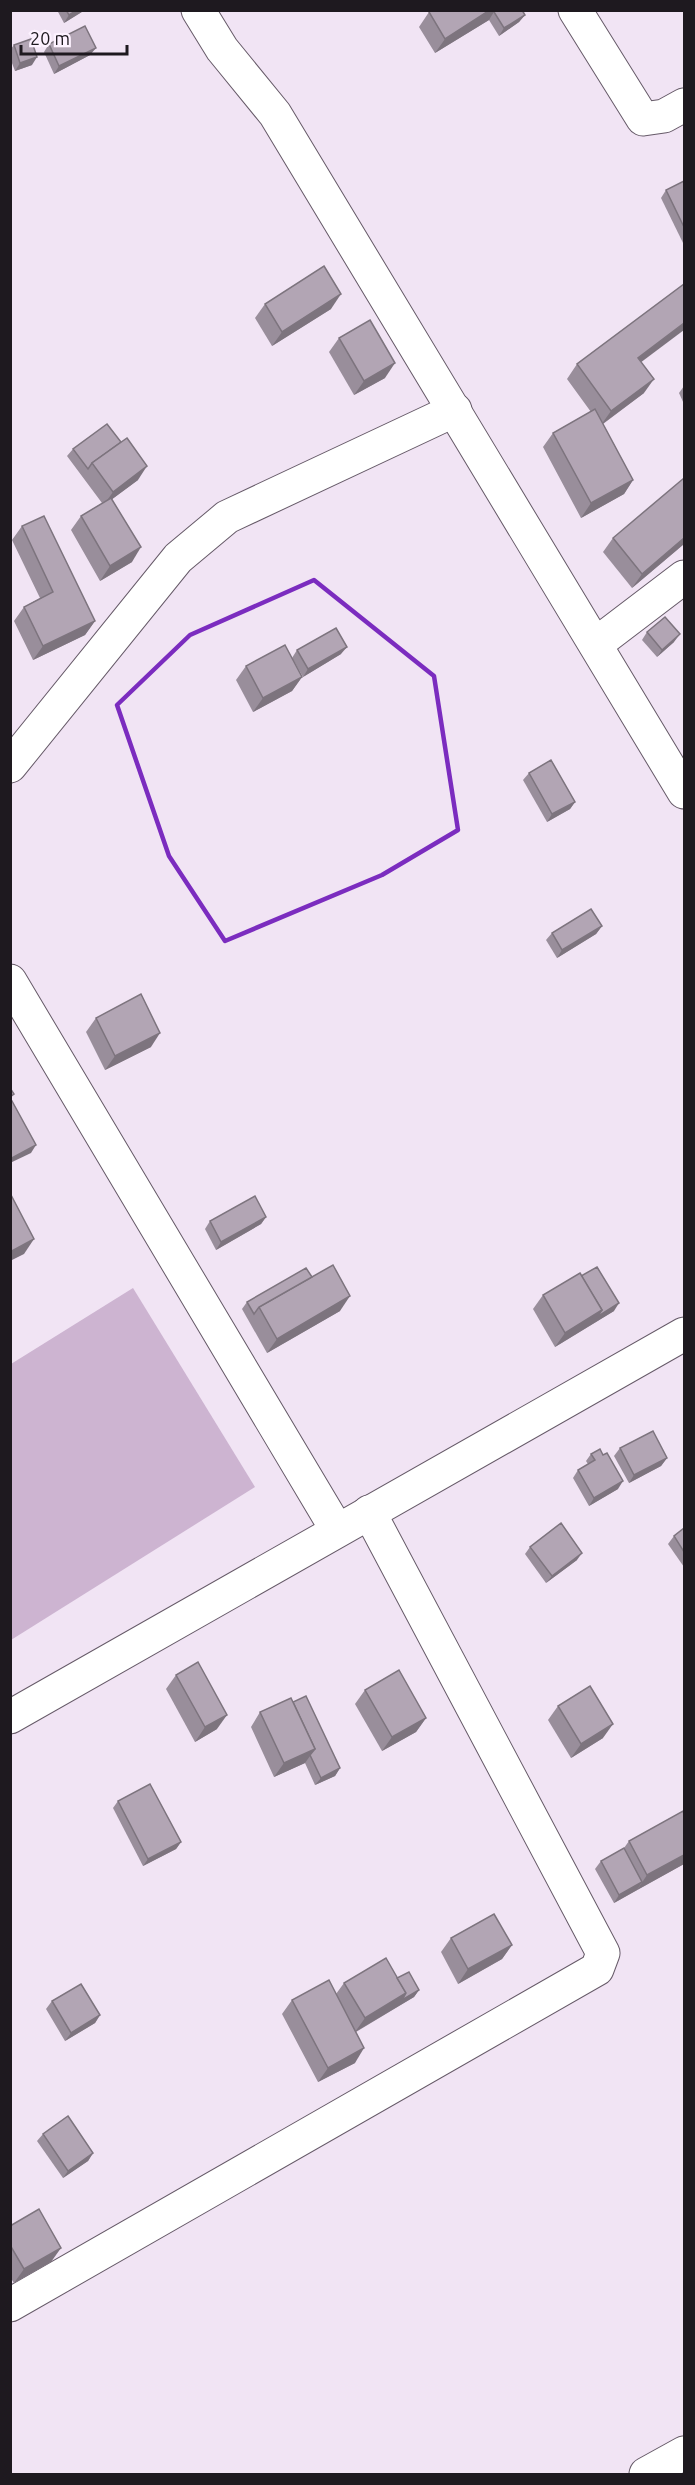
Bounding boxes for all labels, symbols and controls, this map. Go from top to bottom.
scale bar [21,18,128,56]
text: 20 m [30,28,70,48]

